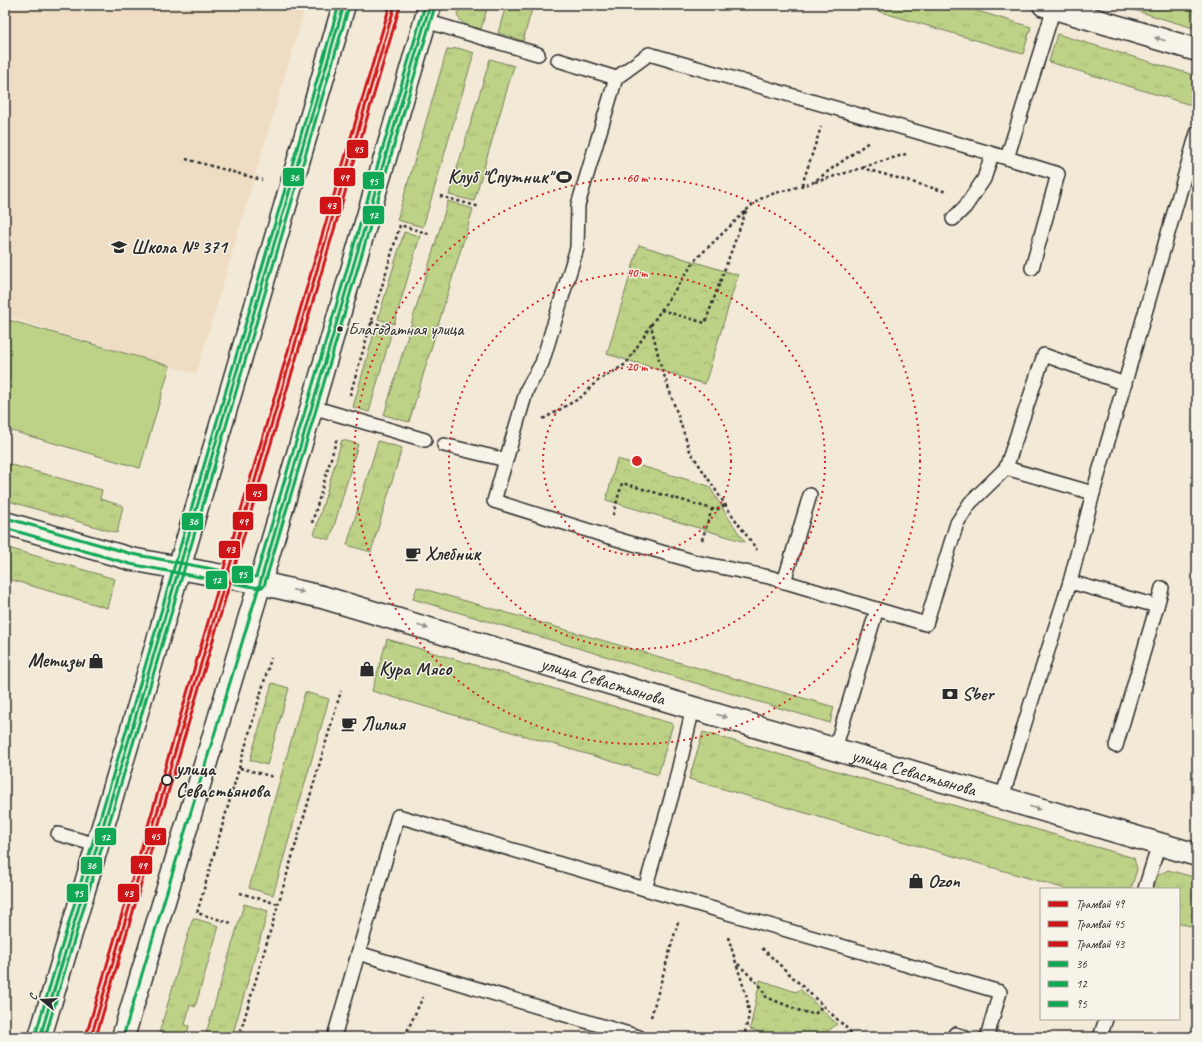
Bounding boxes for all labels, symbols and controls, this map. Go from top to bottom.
one-way arrow [1153,36,1165,42]
line badge: 45 [346,139,369,159]
text: 45 [353,142,364,156]
place label: Клуб "Спутник" [448,165,556,189]
line badge: 36 [282,167,305,187]
line badge: 49 [333,167,356,187]
sports icon: Клуб "Спутник" [555,168,573,186]
text: 36 [289,170,300,184]
text: 49 [339,170,350,184]
text: 60 m [627,170,649,186]
line badge: 95 [362,171,385,190]
text: 95 [368,174,379,188]
line badge: 43 [319,196,342,215]
text: 43 [326,198,337,212]
line badge: 12 [362,205,385,225]
text: 12 [368,208,379,222]
place label: Школа № 371 [131,235,229,259]
school or university icon: Школа № 371 [110,238,128,256]
text: 40 m [627,265,648,281]
place label: Благодатная улица [348,318,465,340]
marker: Благодатная улица [335,324,345,334]
text: 20 m [627,359,648,375]
centre of rings [630,454,644,468]
line badge: 45 [245,483,268,502]
text: 45 [251,486,262,500]
line badge: 49 [232,511,254,531]
line badge: 36 [181,512,204,531]
text: 36 [188,514,199,528]
text: 49 [238,514,249,528]
line badge: 43 [218,540,241,559]
text: 43 [225,542,236,556]
place label: Хлебник [425,542,482,566]
cafe icon: Хлебник [404,545,422,563]
line badge: 95 [231,565,254,584]
text: 95 [237,567,248,581]
line badge: 12 [205,570,228,590]
text: 12 [211,573,222,587]
one-way arrow [292,589,304,595]
one-way arrow [418,624,430,630]
place label: Метизы [28,649,85,673]
street label: улица Севастьянова [537,651,669,711]
shop icon: Метизы [87,652,105,670]
place label: Кура Мясо [379,657,452,681]
shop icon: Кура Мясо [358,660,376,678]
place label: Sber [962,682,995,706]
bank icon: Sber [941,685,959,703]
place label: Лилия [361,712,407,736]
one-way arrow [716,713,728,719]
cafe icon: Лилия [340,715,358,733]
street label: улица Севастьянова [848,743,980,802]
place label: улица Севастьянова [174,757,272,803]
marker: улица Севастьянова [161,774,173,786]
one-way arrow [1029,805,1041,811]
line badge: 12 [94,827,117,846]
line badge: 45 [144,827,167,846]
text: 45 [150,829,161,843]
text: 12 [100,830,111,844]
line badge: 49 [130,855,153,875]
line badge: 36 [80,856,103,875]
text: 36 [86,858,97,872]
text: 49 [137,858,148,872]
place label: Ozon [928,869,960,893]
shop icon: Ozon [907,872,925,890]
line badge: 95 [66,883,89,903]
line badge: 43 [117,883,140,903]
text: 95 [73,886,84,900]
text: 43 [123,886,134,900]
legend [1040,888,1180,1020]
text: Трамвай 49 [1076,896,1126,912]
text: Трамвай 45 [1076,916,1125,932]
text: Трамвай 43 [1076,936,1126,952]
text: 36 [1076,956,1087,972]
text: 12 [1076,976,1088,992]
north arrow [22,980,62,1020]
text: С [25,991,40,1002]
text: 95 [1076,996,1087,1012]

